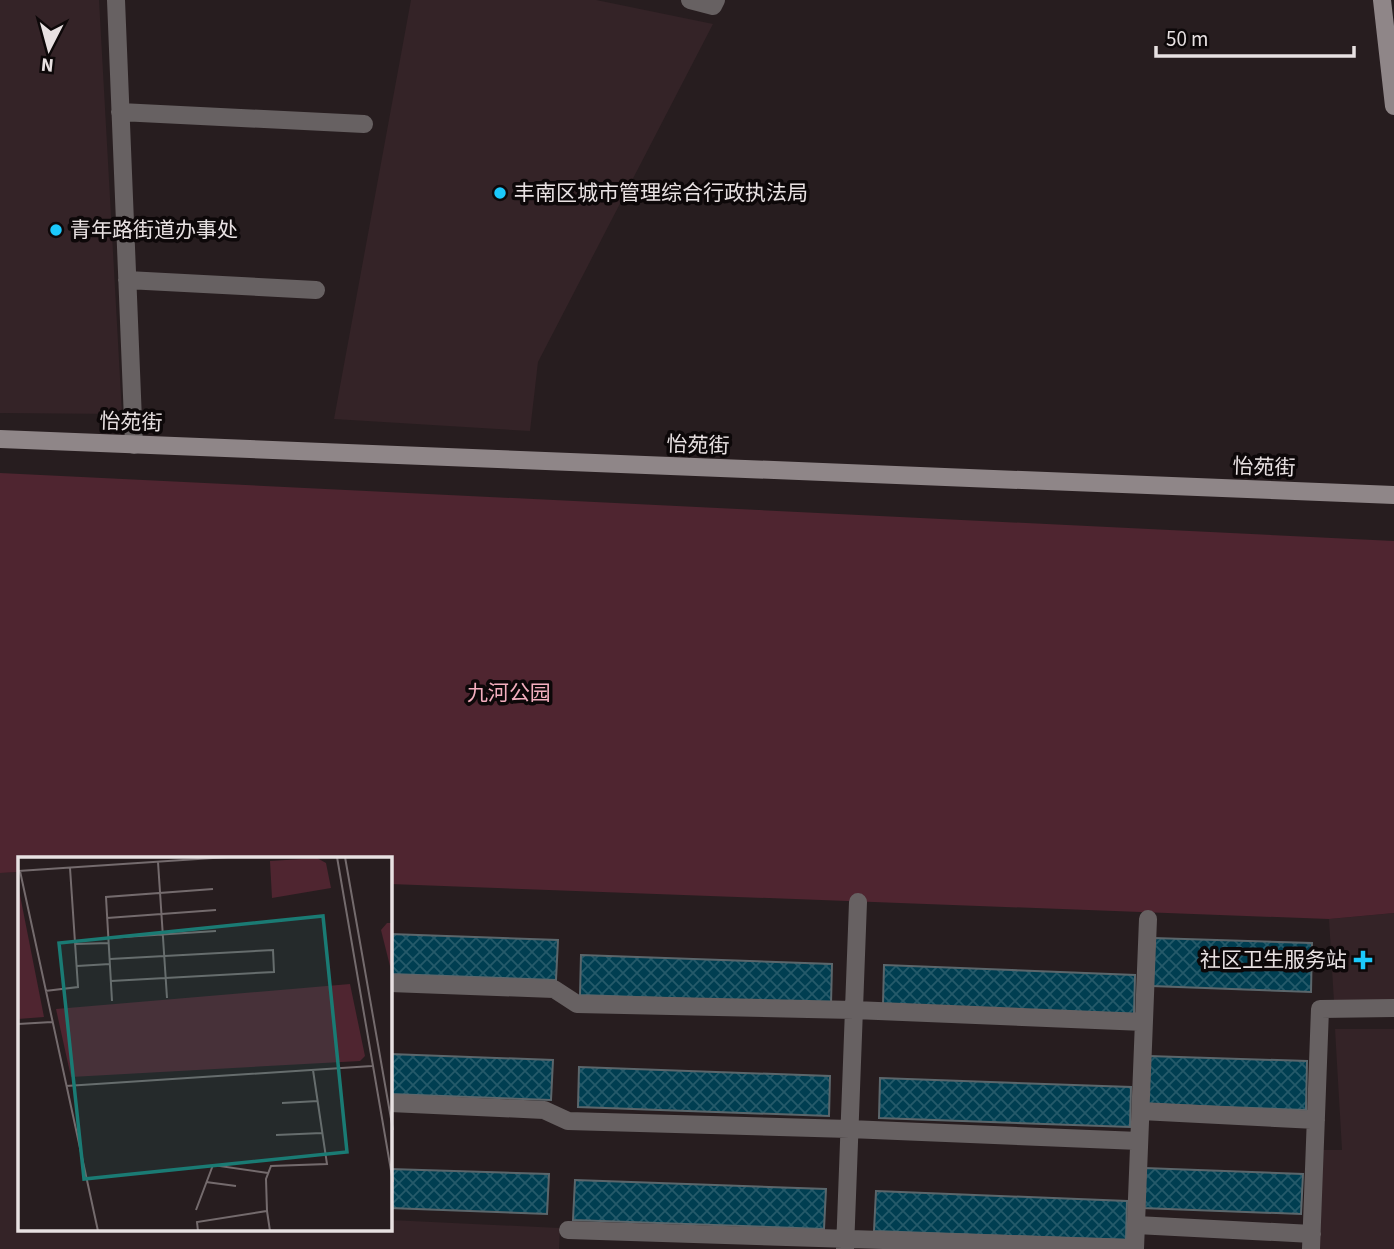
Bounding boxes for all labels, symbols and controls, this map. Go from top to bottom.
north arrow [14,14,84,84]
scale bar [1156,14,1354,58]
text: 50 m [1166,24,1208,54]
text: N [40,50,55,79]
place label: 丰南区城市管理综合行政执法局 [514,178,808,208]
marker: 丰南区城市管理综合行政执法局 [492,185,508,201]
place label: 青年路街道办事处 [70,215,238,245]
marker: 青年路街道办事处 [48,222,64,238]
street label: 怡苑街 [99,406,163,438]
street label: 怡苑街 [666,429,730,461]
street label: 怡苑街 [1232,451,1296,483]
park label: 九河公园 [467,678,551,708]
inset map [18,857,392,1232]
place label: 社区卫生服务站 [1200,945,1347,975]
marker: 社区卫生服务站 [1353,950,1373,970]

